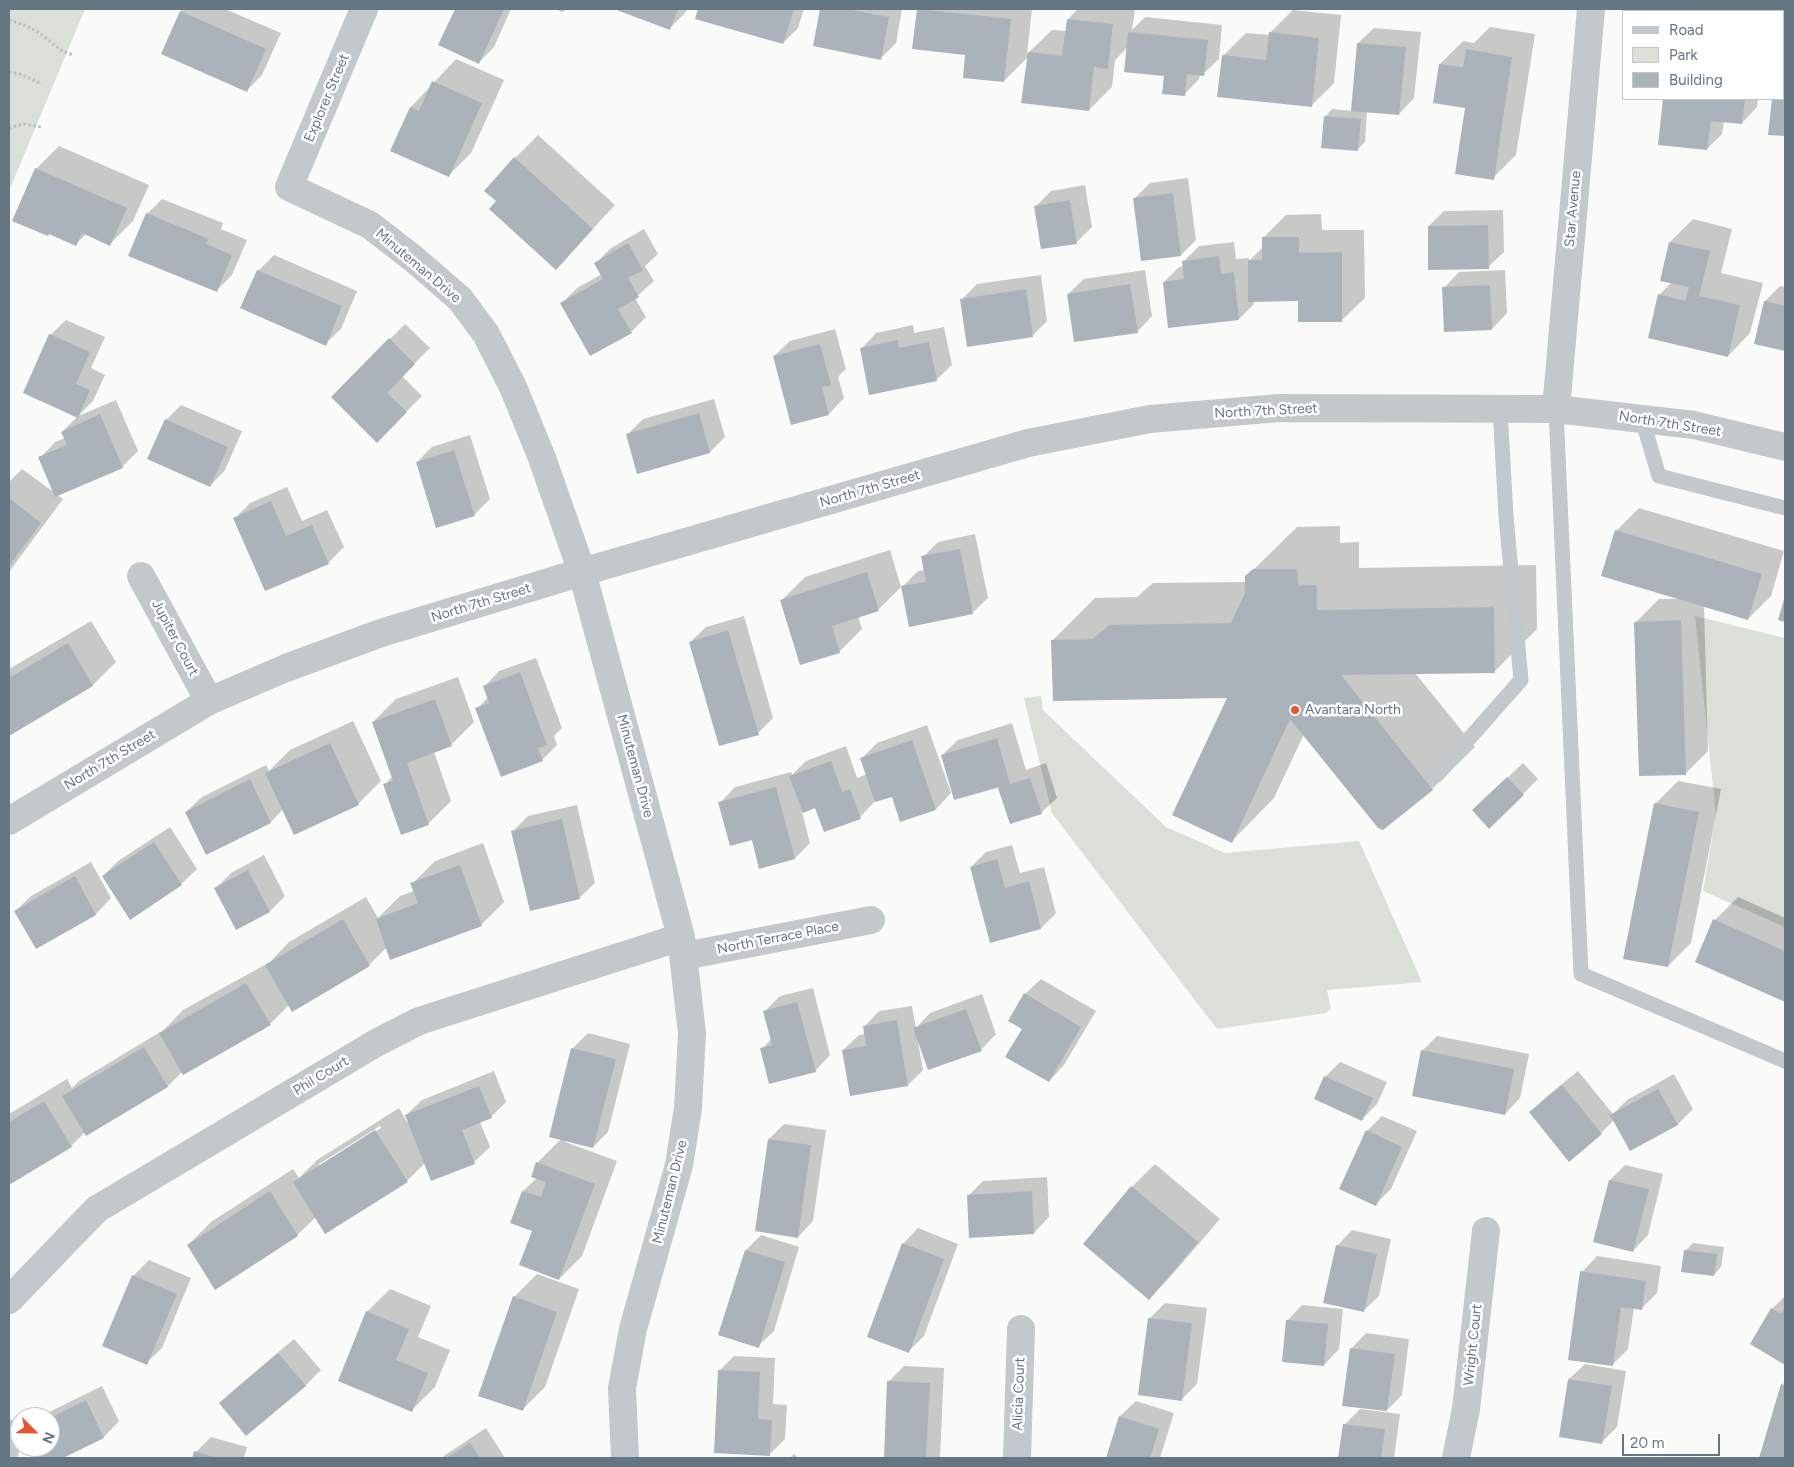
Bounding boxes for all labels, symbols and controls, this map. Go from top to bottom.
legend [1622,10,1784,100]
text: Road [1669,21,1704,39]
text: Park [1669,46,1698,64]
street label: Explorer Street [301,51,353,145]
text: Building [1669,71,1723,89]
street label: Star Avenue [1561,170,1585,248]
street label: Minuteman Drive [372,225,464,307]
street label: North 7th Street [1214,400,1318,422]
street label: North 7th Street [1618,408,1722,440]
street label: North 7th Street [818,467,922,511]
street label: North 7th Street [429,580,533,626]
street label: Jupiter Court [148,597,202,679]
place label: Avantara North [1305,702,1401,718]
marker: Avantara North [1289,704,1301,716]
street label: Minuteman Drive [613,712,657,820]
street label: North 7th Street [61,726,159,794]
street label: North Terrace Place [716,918,840,958]
street label: Phil Court [290,1053,352,1099]
street label: Minuteman Drive [649,1138,691,1246]
street label: Wright Court [1460,1303,1486,1387]
street label: Alicia Court [1009,1357,1029,1431]
north arrow [10,1407,60,1457]
scale bar [1624,1424,1722,1456]
text: N [38,1429,58,1446]
text: 20 m [1630,1434,1664,1452]

